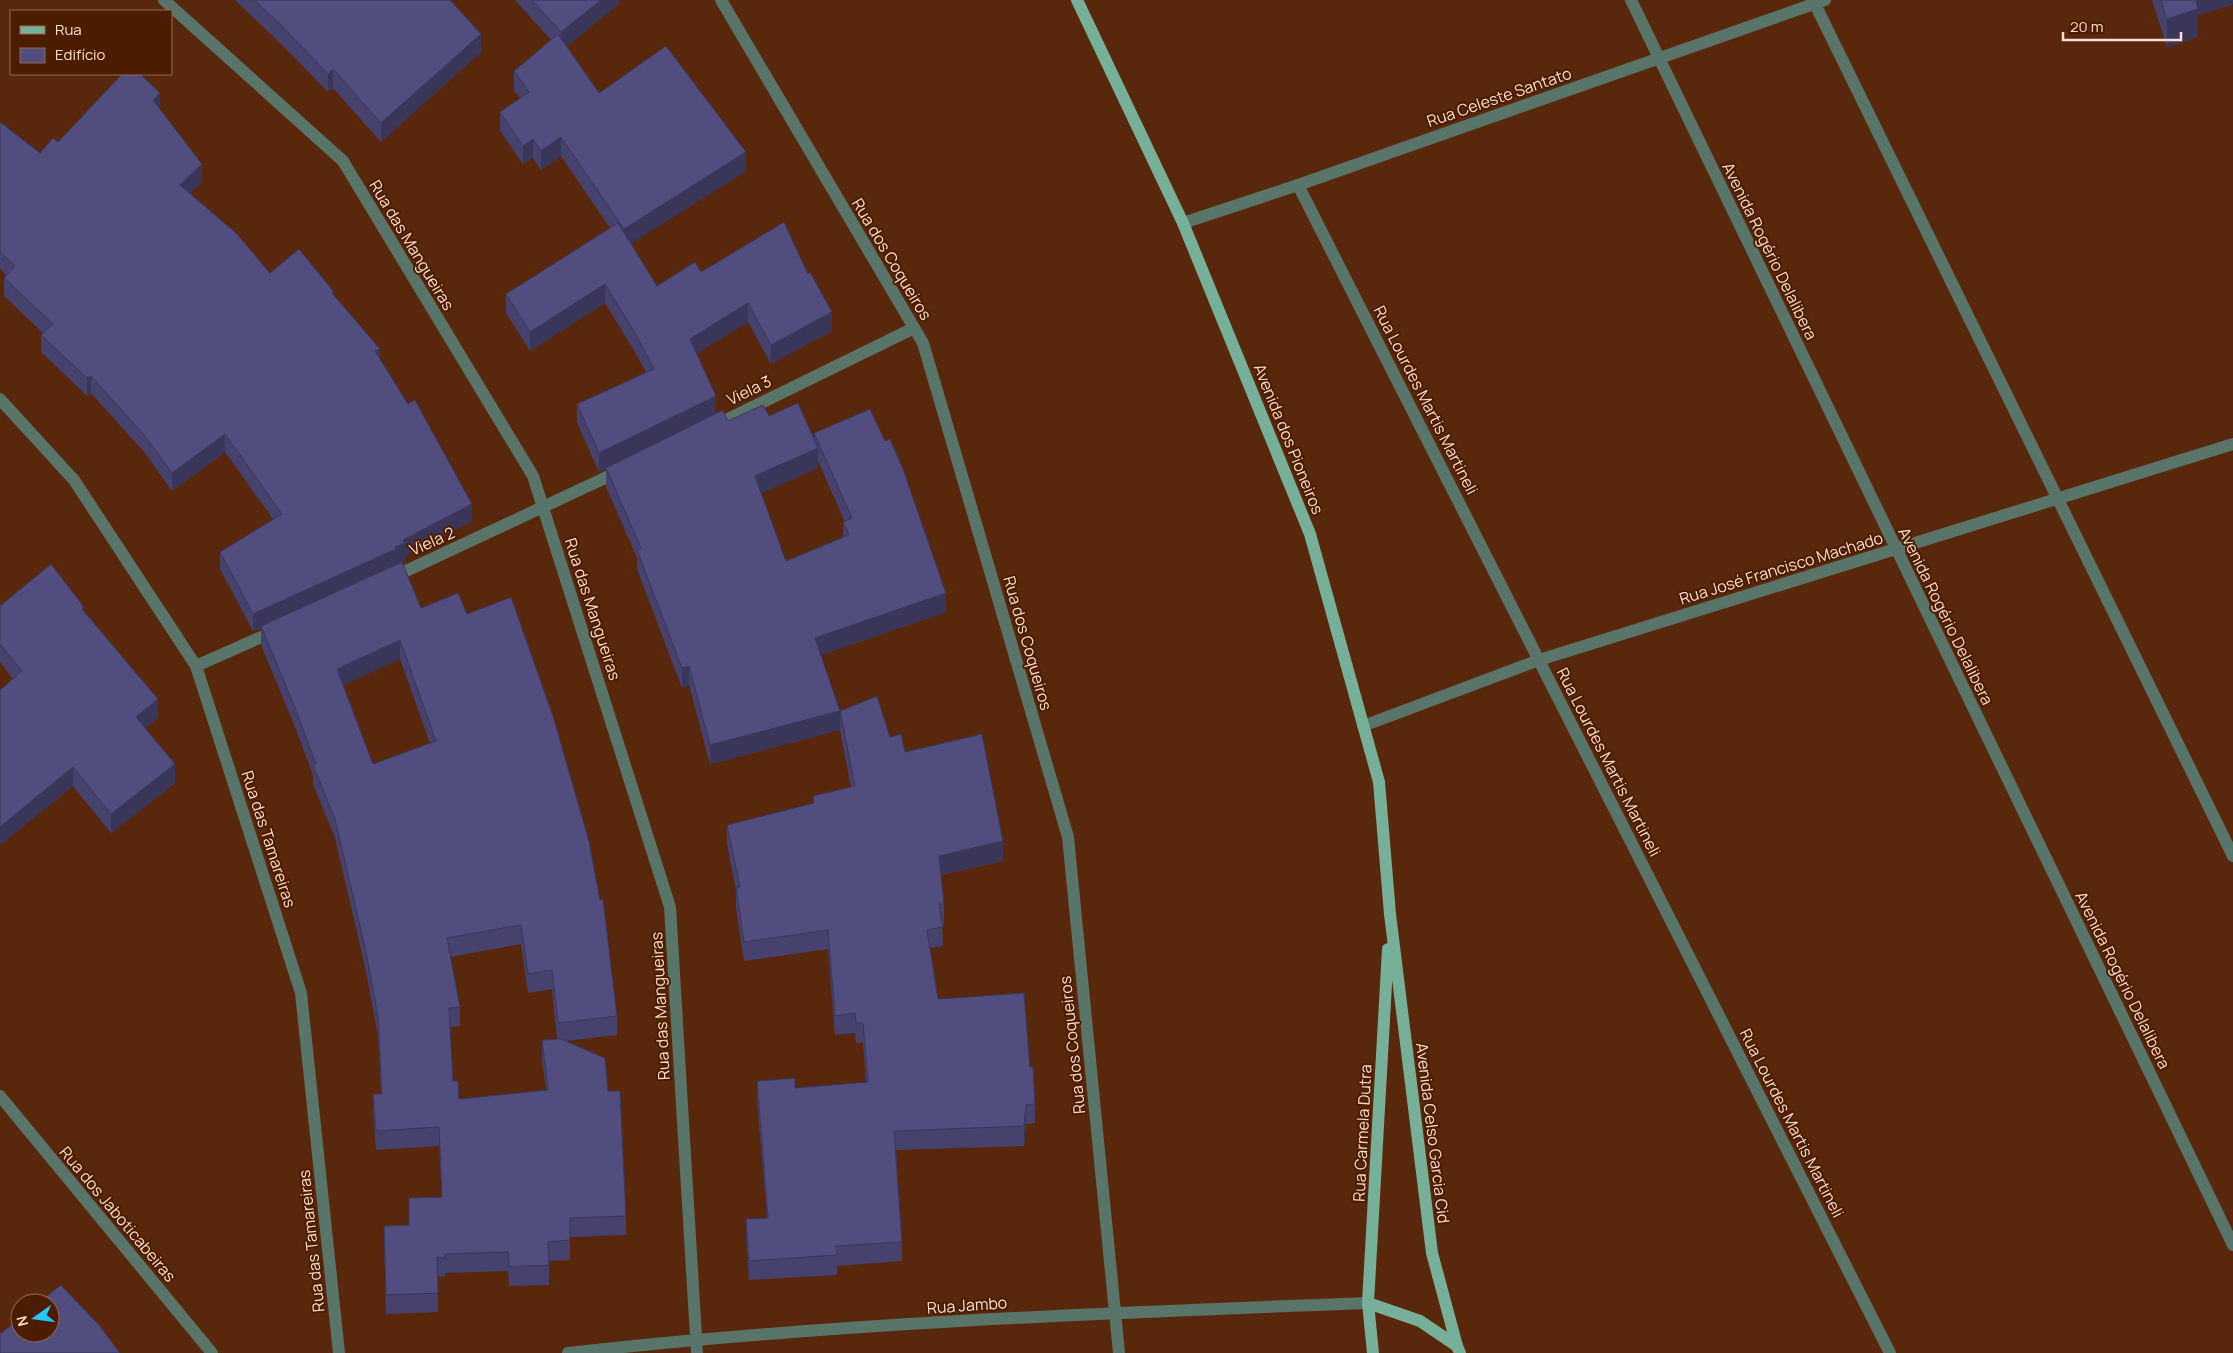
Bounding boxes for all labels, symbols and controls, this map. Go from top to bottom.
legend [10,10,172,75]
scale bar [2063,10,2180,42]
text: 20 m [2070,16,2103,37]
text: Rua [55,19,82,40]
text: Edifício [55,44,106,65]
street label: Rua Celeste Santato [1424,62,1574,132]
street label: Avenida Rogério Delalibera [1717,158,1823,344]
street label: Rua das Mangueiras [364,176,460,314]
street label: Rua dos Coqueiros [847,194,937,324]
street label: Rua Lourdes Martis Martineli [1369,302,1483,498]
street label: Avenida dos Pioneiros [1249,360,1329,518]
street label: Viela 3 [723,370,775,410]
street label: Viela 2 [406,521,458,561]
street label: Avenida Rogério Delalibera [1893,523,1999,709]
street label: Rua José Francisco Machado [1676,527,1886,609]
street label: Rua das Mangueiras [560,535,626,683]
street label: Rua dos Coqueiros [998,573,1058,713]
street label: Rua Lourdes Martis Martineli [1552,664,1666,860]
street label: Rua das Tamareiras [236,768,302,910]
street label: Avenida Rogério Delalibera [2070,887,2176,1073]
street label: Rua das Mangueiras [645,931,675,1081]
street label: Rua dos Coqueiros [1054,975,1090,1115]
street label: Rua Lourdes Martis Martineli [1735,1025,1849,1221]
street label: Avenida Celso Garcia Cid [1411,1041,1455,1225]
street label: Rua Carmela Dutra [1347,1064,1377,1202]
street label: Rua dos Jaboticabeiras [55,1142,181,1286]
street label: Rua das Tamareiras [293,1169,329,1313]
street label: Rua Jambo [926,1291,1008,1319]
north arrow [10,1293,60,1343]
text: N [11,1314,32,1328]

